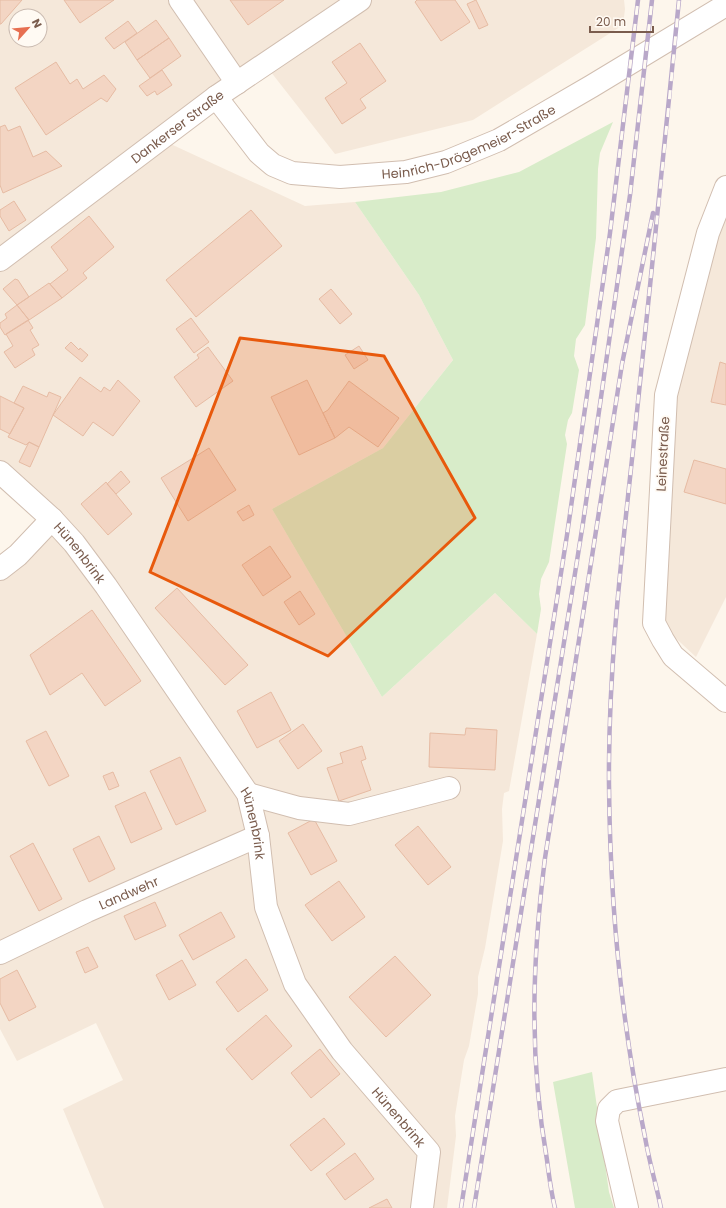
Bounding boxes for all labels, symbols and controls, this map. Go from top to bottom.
north arrow [8,8,48,48]
scale bar [590,8,653,34]
text: 20 m [596,13,626,30]
text: N [28,16,46,31]
street label: Dankerser Straße [127,85,227,168]
street label: Heinrich-Drögemeier-Straße [381,100,559,183]
street label: Leinestraße [652,416,674,492]
street label: Hünenbrink [50,518,111,588]
street label: Hünenbrink [236,783,270,861]
street label: Landwehr [96,871,162,914]
street label: Hünenbrink [368,1083,430,1151]

